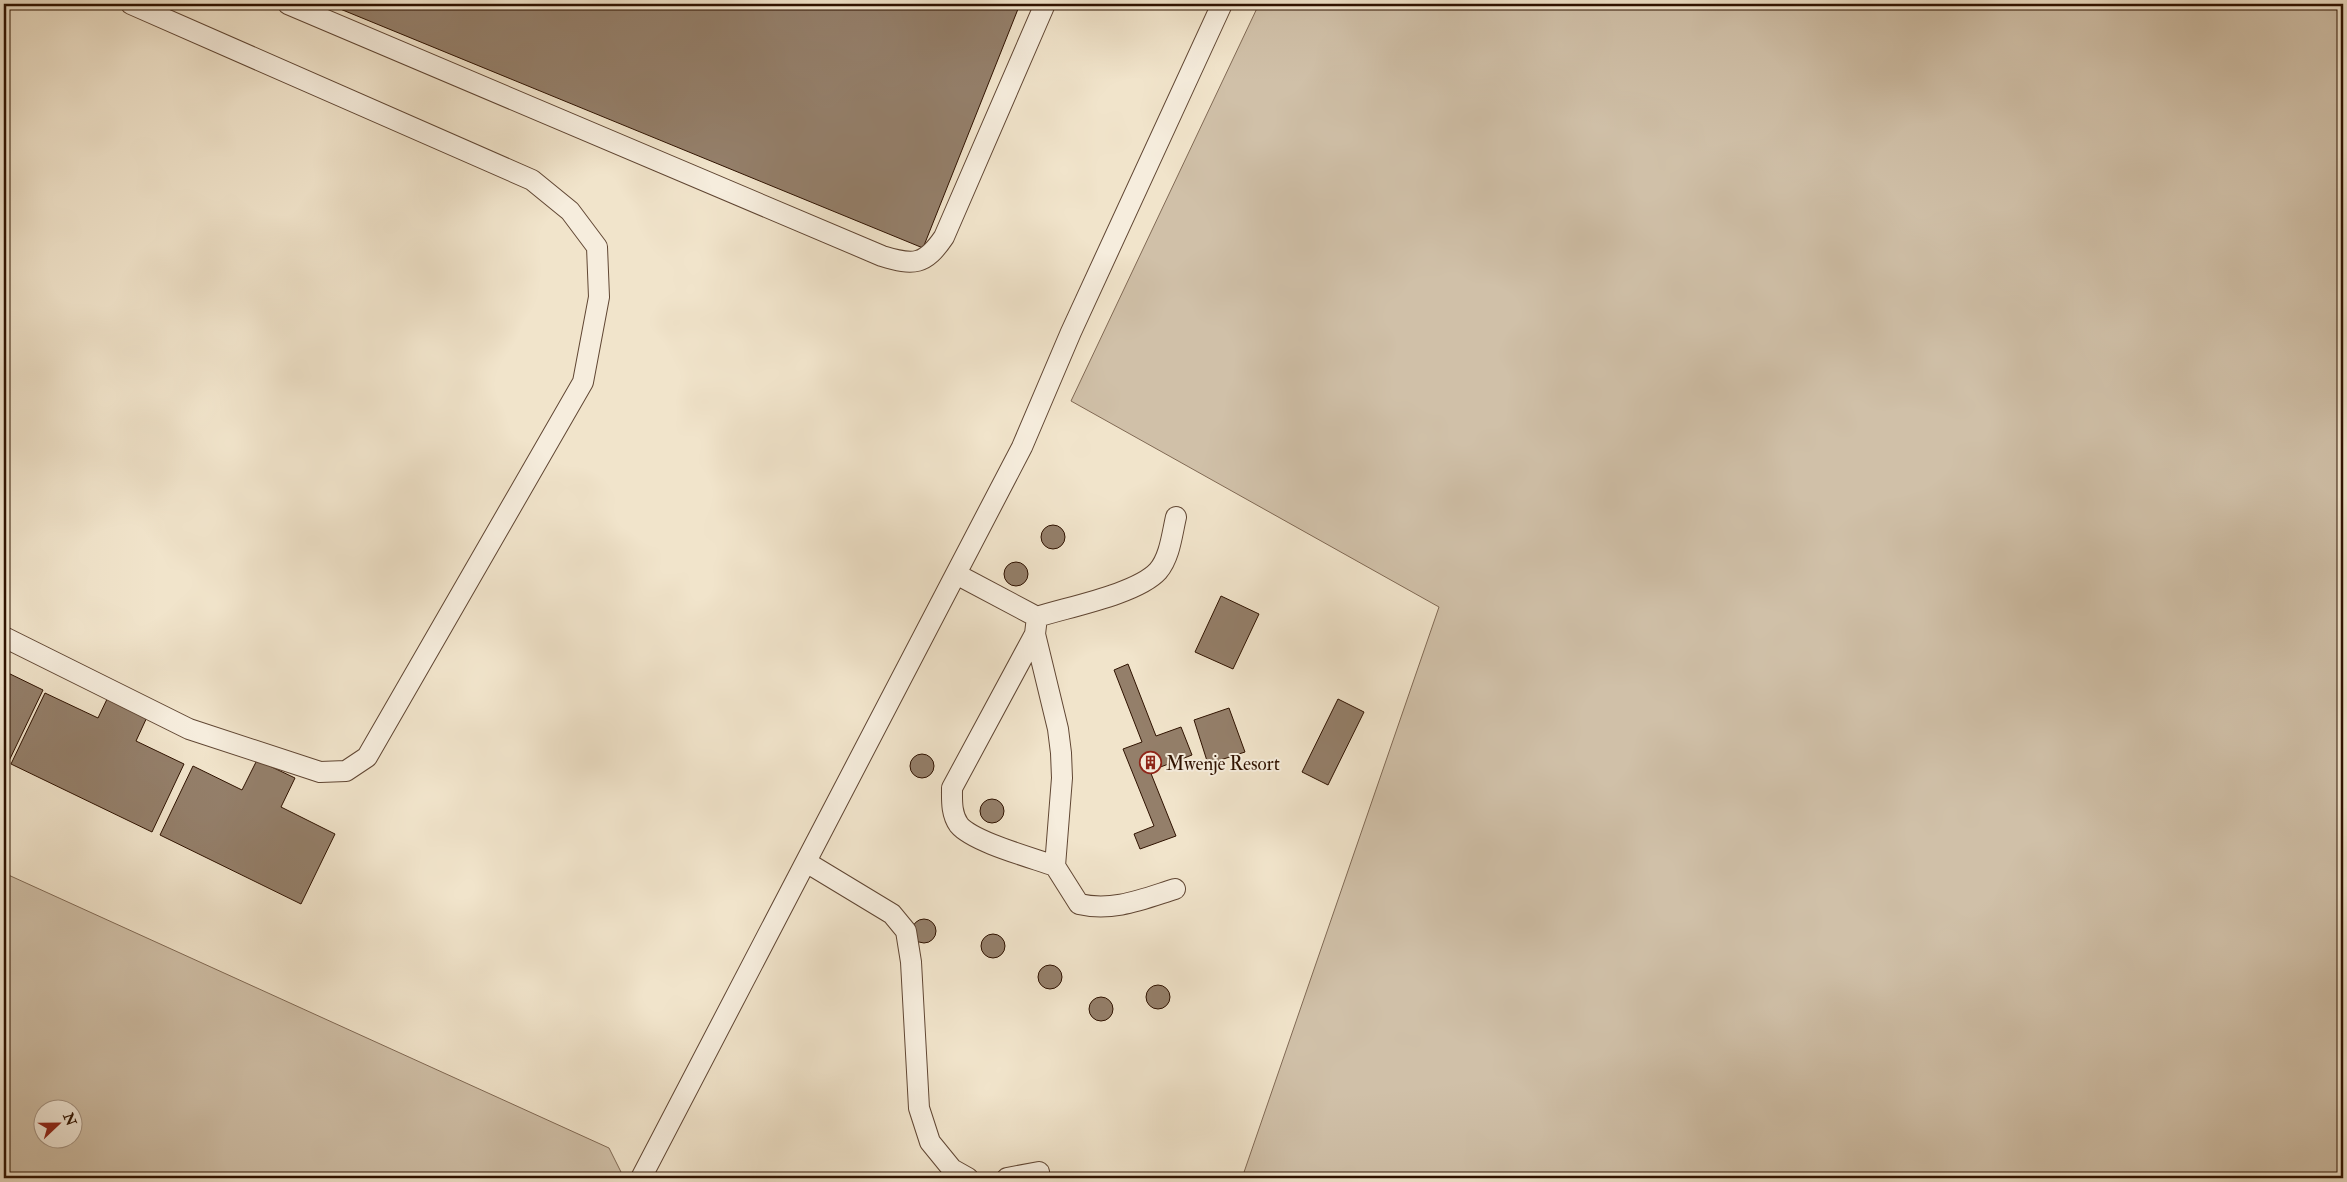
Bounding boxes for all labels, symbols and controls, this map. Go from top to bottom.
building icon: Mwenje Resort [1138,751,1162,775]
place label: Mwenje Resort [1166,752,1280,776]
north arrow [32,1100,82,1150]
text: N [59,1109,80,1129]

